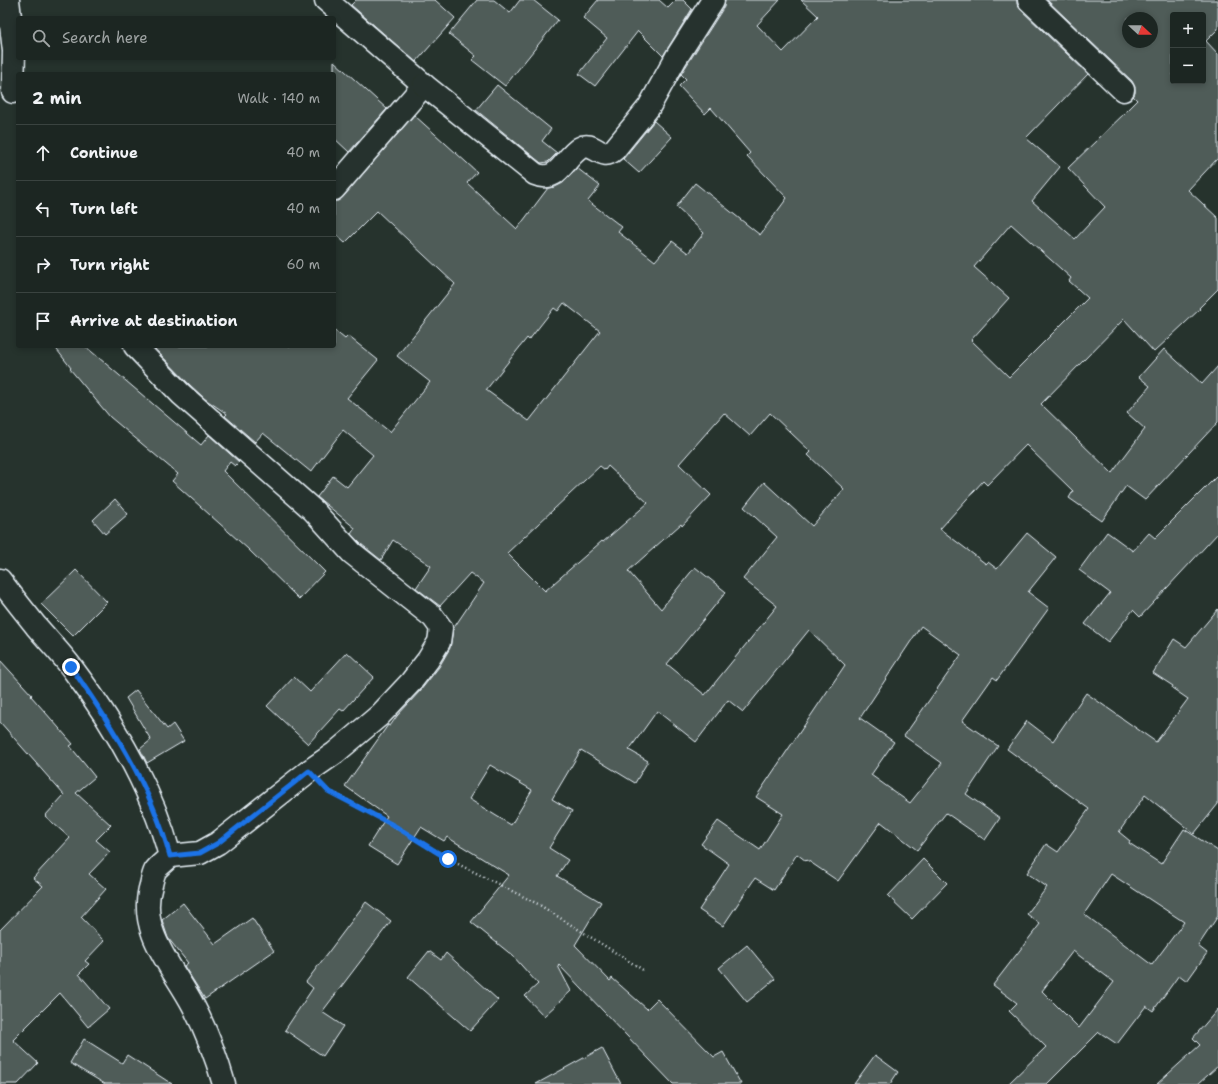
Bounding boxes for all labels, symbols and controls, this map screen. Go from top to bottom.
north arrow [1122,12,1158,48]
map controls [1170,12,1206,84]
button: + [1170,12,1206,48]
search box [16,16,336,60]
icon: search [30,27,52,49]
text: Search here [62,28,148,48]
button: − [1170,48,1206,84]
text: 2 min [32,87,82,109]
text: Walk · 140 m [237,90,320,107]
icon: ahead [32,142,54,164]
text: Continue [70,143,138,163]
text: 40 m [286,144,320,161]
icon: left [32,198,54,220]
text: Turn left [70,199,138,219]
text: 40 m [286,200,320,217]
icon: right [32,254,54,276]
text: Turn right [70,255,150,275]
text: 60 m [287,256,320,273]
icon: arrive [32,310,54,332]
text: Arrive at destination [70,311,238,331]
route end [62,658,80,676]
route start [439,850,457,868]

